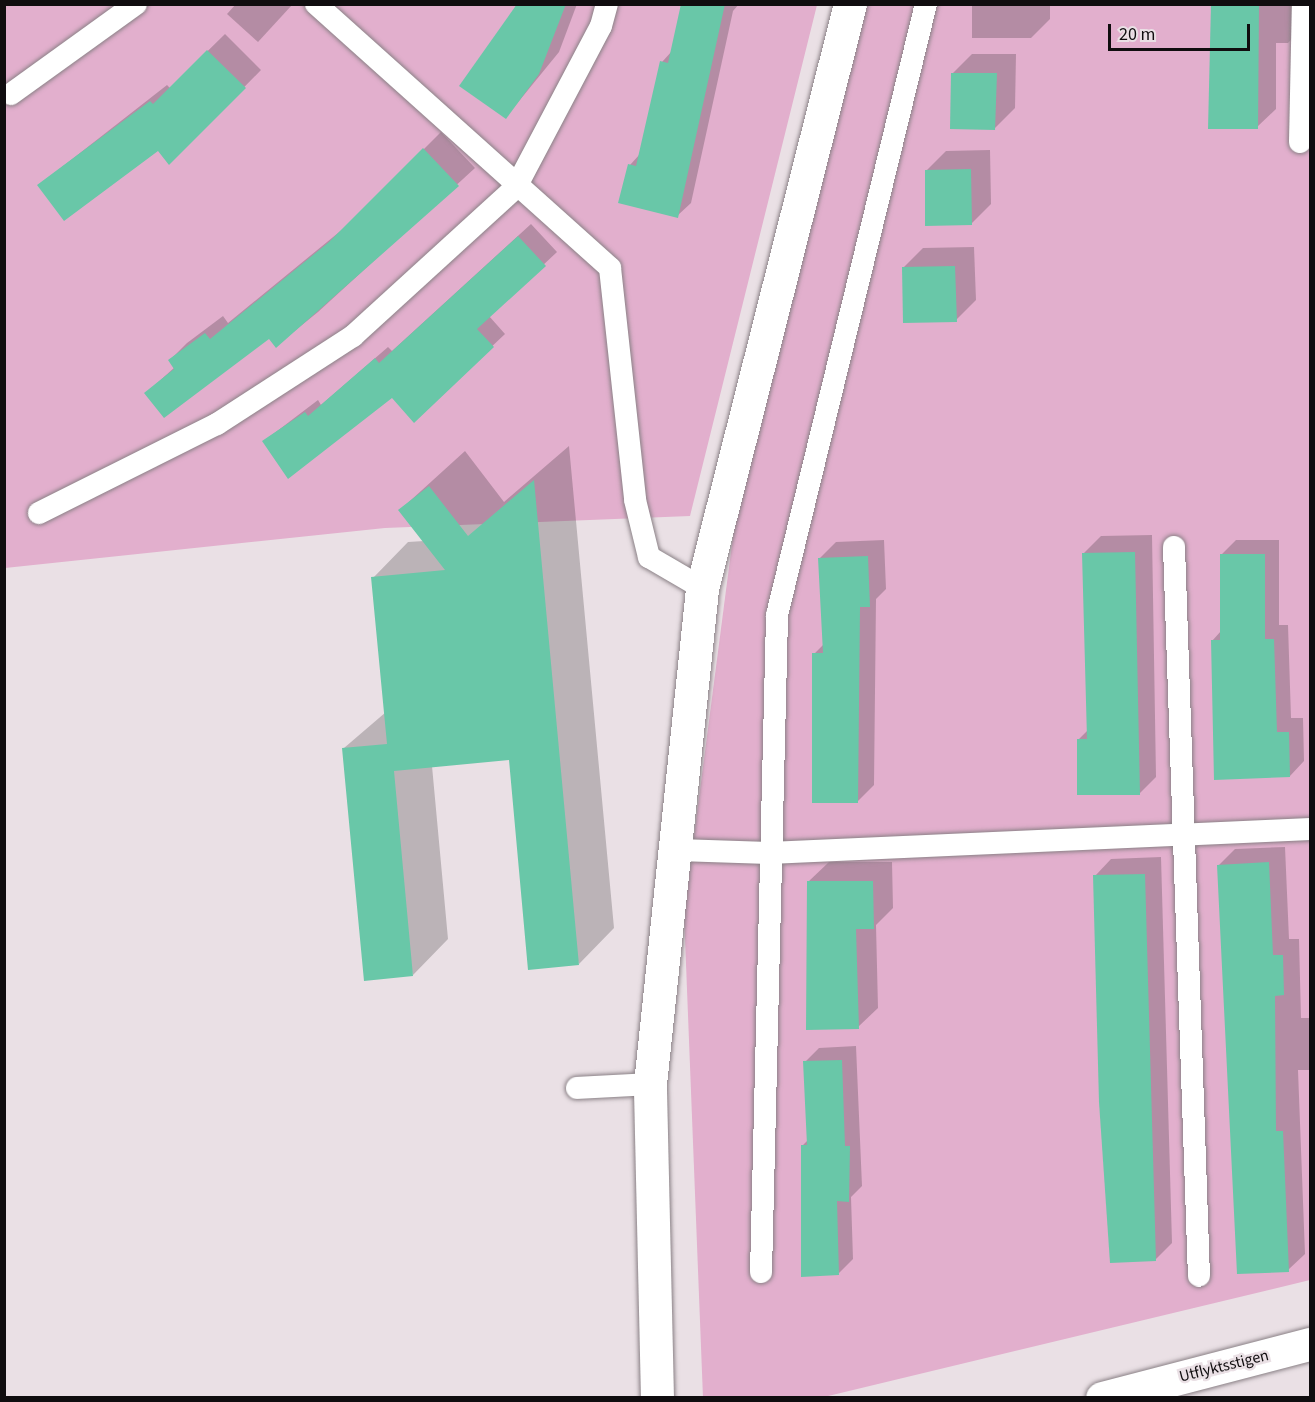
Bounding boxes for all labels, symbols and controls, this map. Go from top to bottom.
scale bar [1111,12,1254,50]
text: 20 m [1119,22,1155,47]
street label: Utflyktsstigen [1177,1346,1271,1386]

